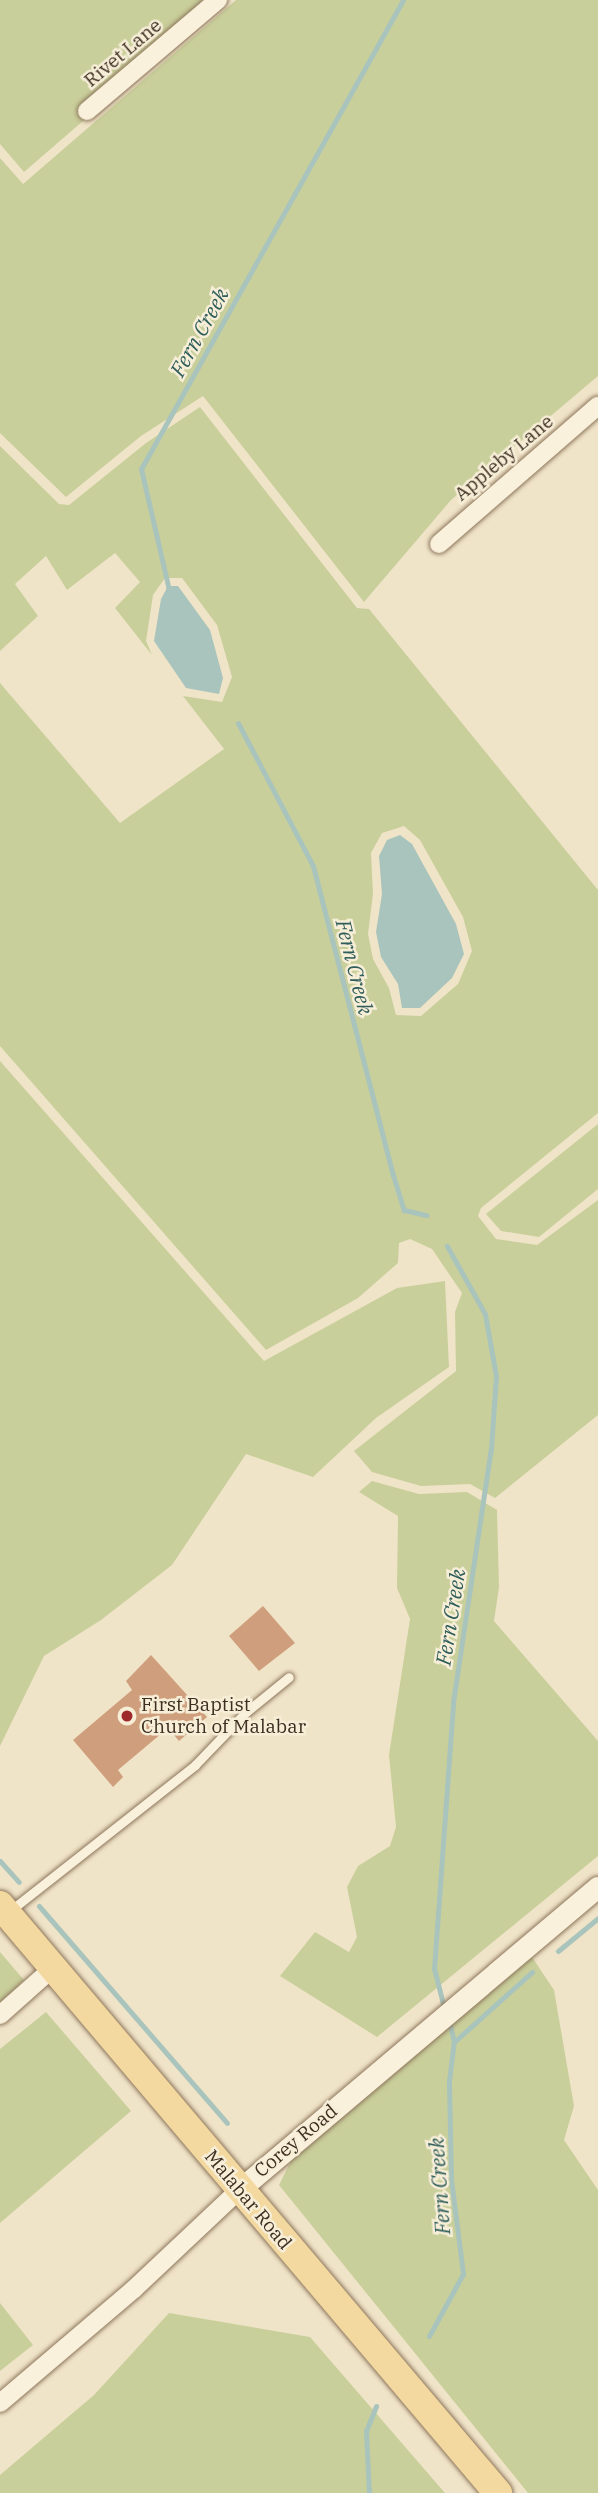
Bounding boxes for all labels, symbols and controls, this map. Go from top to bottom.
street label: Rivet Lane [80,14,166,92]
water label: Fern Creek [164,283,234,381]
street label: Appleby Lane [450,410,558,506]
water label: Fern Creek [331,917,379,1017]
water label: Fern Creek [430,1567,470,1667]
place label: First Baptist Church of Malabar [141,1694,306,1738]
marker: First Baptist Church of Malabar [119,1708,135,1724]
street label: Corey Road [250,2100,342,2182]
water label: Fern Creek [423,2137,455,2235]
street label: Malabar Road [200,2146,296,2254]

